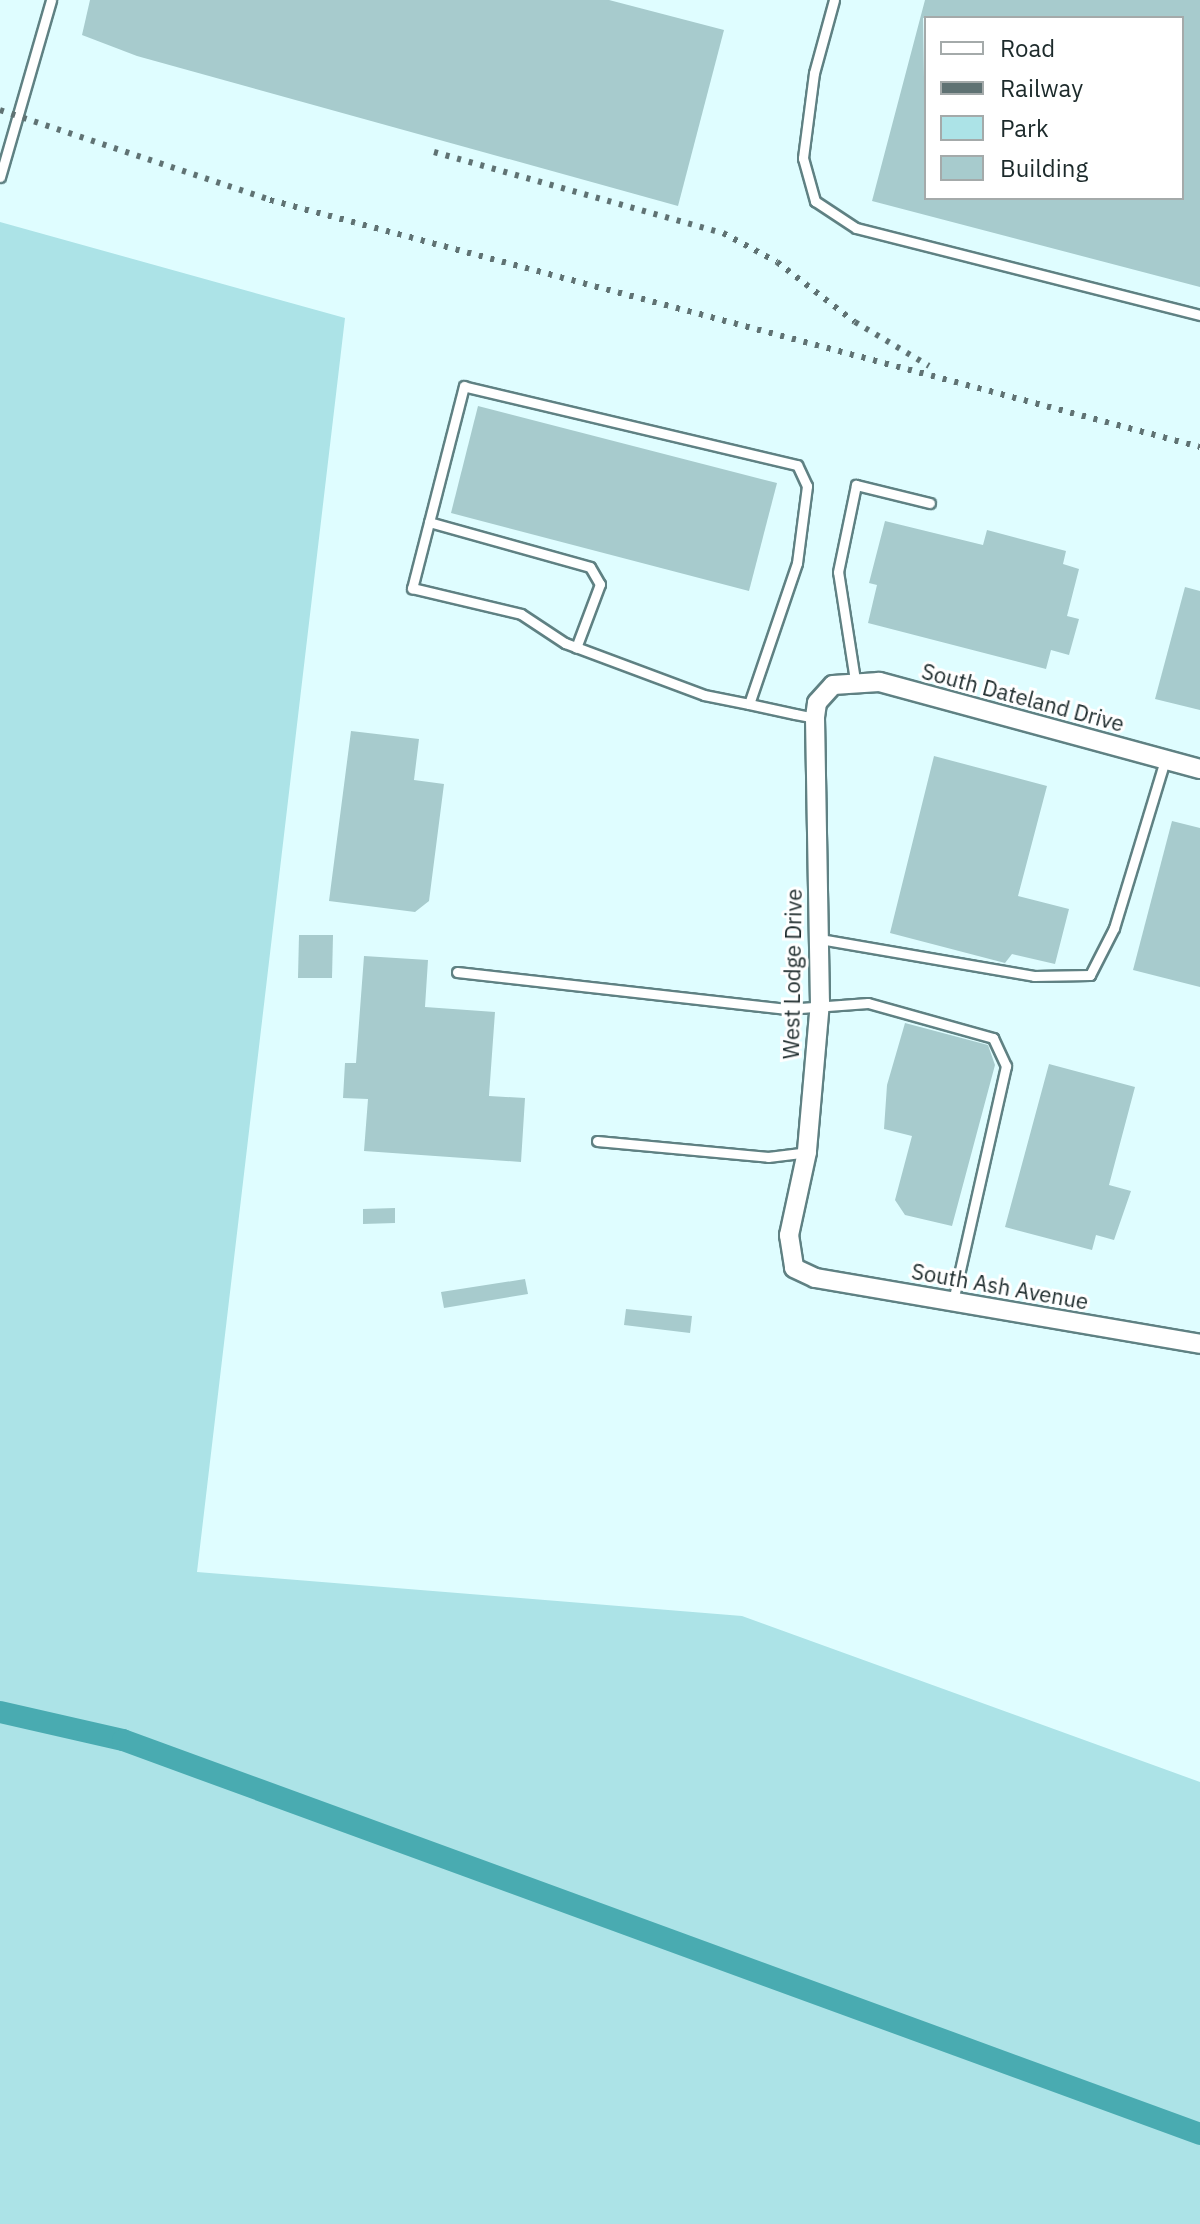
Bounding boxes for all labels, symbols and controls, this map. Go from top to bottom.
legend [924,16,1184,200]
text: Road [1000,32,1055,64]
text: Railway [1000,72,1083,104]
text: Park [1000,112,1049,144]
text: Building [1000,152,1088,184]
street label: South Dateland Drive [919,657,1127,737]
street label: West Lodge Drive [777,889,807,1059]
street label: South Ash Avenue [910,1257,1090,1315]

